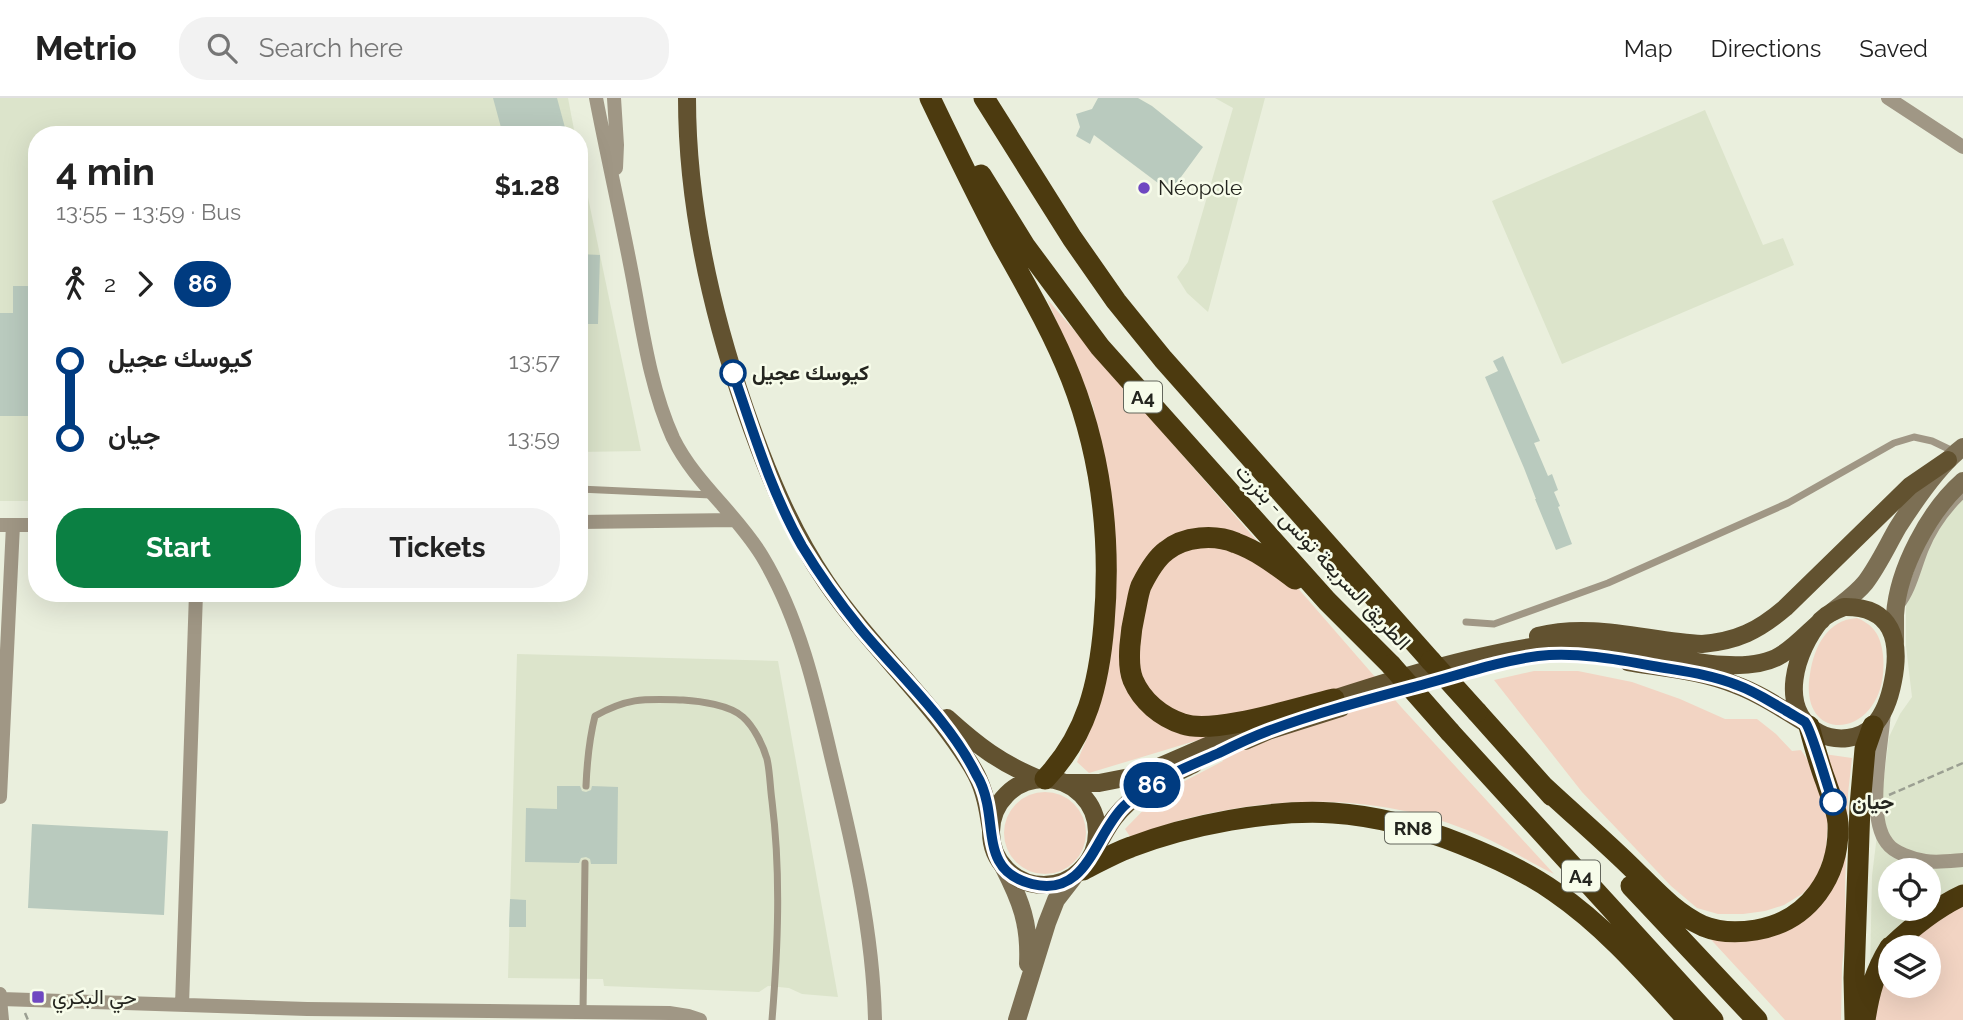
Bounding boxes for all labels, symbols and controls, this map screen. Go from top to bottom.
search box [179,17,669,80]
text: Metrio [35,29,137,68]
icon: search [203,29,241,67]
text: Search here [259,33,403,63]
text: Map [1624,34,1673,63]
text: Directions [1711,34,1821,63]
text: Saved [1859,34,1928,63]
text: 4 min [56,149,155,194]
text: $1.28 [494,171,560,201]
place label: Néopole [1158,175,1242,200]
marker: Néopole [1136,180,1152,196]
text: 13:55 – 13:59 · Bus [56,198,241,225]
icon: walk [56,265,94,303]
icon: forward [126,265,164,303]
text: 86 [188,269,217,298]
text: 2 [104,270,116,297]
text: كيوسك عجيل [108,343,253,373]
text: 13:57 [509,347,560,374]
marker: كيوسك عجيل [720,360,746,386]
place label: كيوسك عجيل [752,360,869,386]
road number: A4 [1124,382,1162,412]
text: جيان [108,420,160,450]
text: 13:59 [508,424,560,451]
street label: الطريق السريعة تونس - بنزرت [1230,458,1416,656]
button: Start [56,508,301,588]
button: Tickets [315,508,560,588]
line badge: 86 [1120,762,1184,808]
text: 86 [1137,770,1167,799]
marker: جيان [1820,789,1846,815]
place label: جيان [1852,789,1894,814]
road number: RN8 [1385,813,1441,844]
map controls [1878,858,1941,998]
button: locate [1878,858,1941,921]
road number: A4 [1562,860,1600,891]
button: layers [1878,935,1941,998]
place label: حي البكري [52,984,137,1014]
marker: حي البكري [30,989,46,1005]

